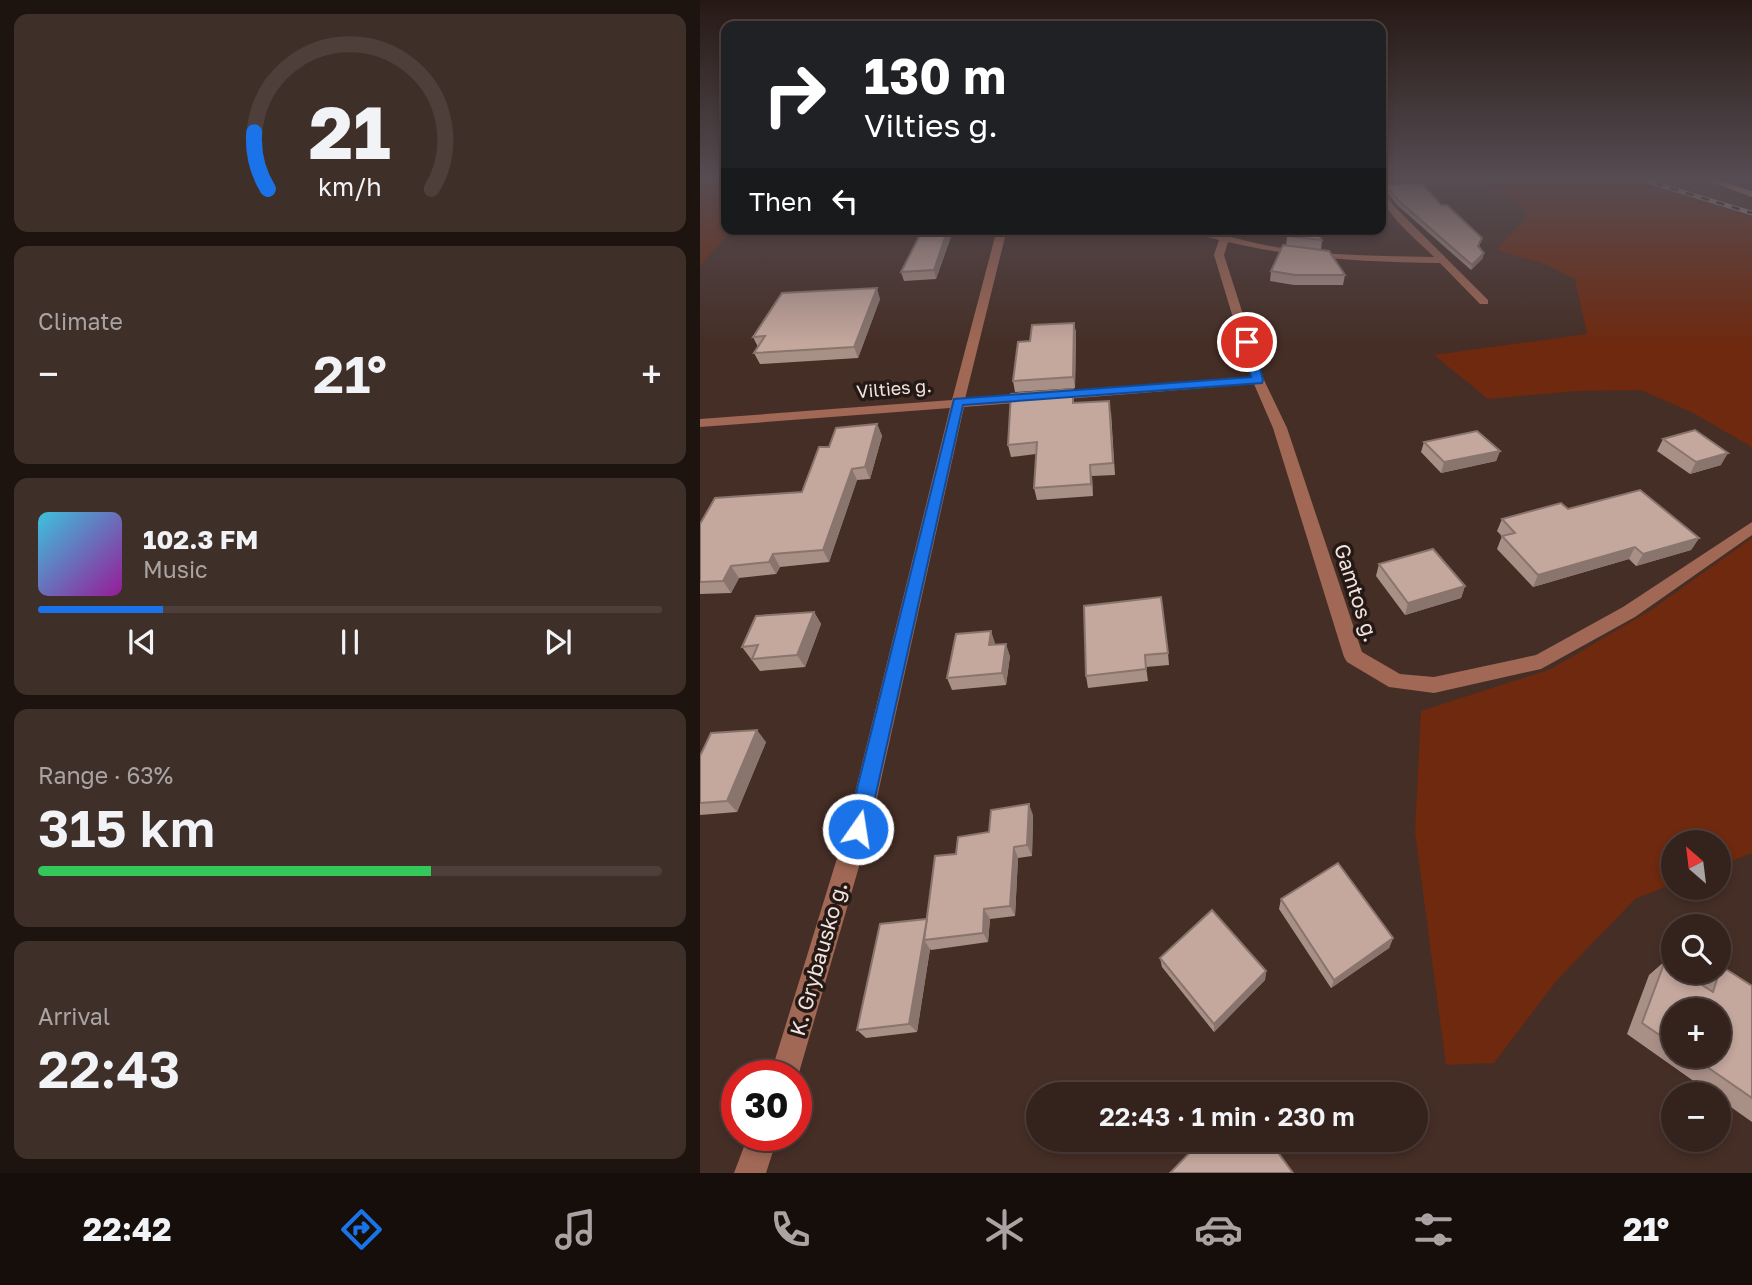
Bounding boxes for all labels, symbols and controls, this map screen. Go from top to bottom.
text: 130 m [864,46,1006,105]
icon: right [749,49,840,140]
text: 21 [309,88,391,175]
text: Vilties g. [864,106,998,144]
text: km/h [318,171,382,202]
icon: left [826,182,864,220]
text: Then [749,186,812,217]
text: Climate [38,307,123,335]
pin [1217,312,1277,372]
icon: arrive [1228,323,1266,361]
text: 21° [313,342,387,404]
text: − [38,351,59,396]
text: + [641,351,662,396]
street label: Vilties g. [855,374,932,402]
text: 102.3 FM [143,524,258,555]
street label: Gamtos g. [1329,540,1385,645]
text: Music [143,555,208,583]
icon: previous [123,623,161,661]
icon: pause [331,623,369,661]
icon: next [539,623,577,661]
text: Range · 63% [38,761,173,789]
position arrow [821,792,895,866]
text: 315 km [38,796,215,858]
north arrow [1661,830,1731,900]
map controls [1661,830,1731,1152]
street label: K. Grybausko g. [784,879,852,1039]
button: search [1661,914,1731,984]
button: + [1661,998,1731,1068]
text: Arrival [38,1002,110,1030]
text: 22:43 [38,1037,180,1099]
speed limit sign: 30 [721,1060,812,1151]
button: − [1661,1082,1731,1152]
text: 22:43 · 1 min · 230 m [1099,1101,1355,1132]
icon: directions [337,1205,386,1254]
icon: music [551,1205,600,1254]
icon: phone [766,1205,815,1254]
icon: climate [980,1205,1029,1254]
icon: car [1194,1205,1243,1254]
icon: filters [1409,1205,1458,1254]
text: 22:42 [83,1210,171,1248]
text: 21° [1623,1210,1669,1248]

